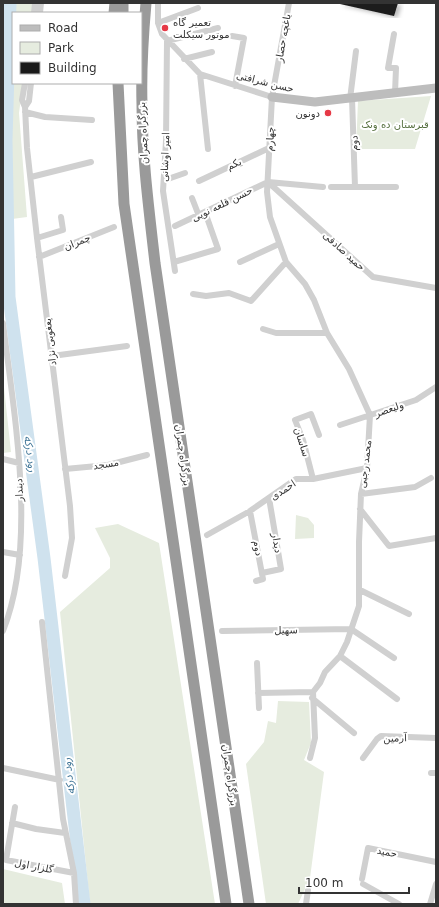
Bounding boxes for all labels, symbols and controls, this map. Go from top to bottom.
legend [12,12,142,84]
street label: باغچه حصار [273,13,293,64]
place label: تعمیر گاه موتور سیکلت [173,17,230,40]
text: Road [48,21,78,35]
marker: تعمیر گاه موتور سیکلت [160,23,170,33]
text: Park [48,41,74,55]
text: Building [48,61,97,75]
street label: حسن شرافتی [235,70,295,94]
street label: بزرگراه چمران [136,102,150,164]
place label: دونون [295,108,320,120]
marker: دونون [323,108,333,118]
park label: قبرستان ده ونک [361,119,429,131]
street label: چهارم [264,126,277,152]
street label: امیر اوشانی [159,132,172,182]
street label: دوم [348,135,361,151]
street label: یکم [225,156,244,173]
street label: حسن قلعه نویی [190,184,254,224]
street label: حمید صادقی [321,229,367,273]
street label: چمران [62,232,92,252]
street label: یعغوبی نژاد [42,318,58,366]
street label: ولیعصر [372,399,405,420]
street label: بزرگراه چمران [173,423,193,487]
street label: ساسان [292,426,312,458]
water label: رود درکه [21,435,39,473]
street label: محمد رجبی [357,439,373,489]
street label: مسجد [92,457,120,471]
street label: دیندار [13,478,25,503]
street label: احمدی [268,478,298,502]
street label: دیدار [270,531,284,554]
street label: دوم [250,539,265,557]
street label: سهیل [274,624,298,637]
street label: آرمین [383,731,408,744]
street label: بزرگراه چمران [220,743,240,807]
water label: رود درکه [60,757,78,795]
street label: حمید [376,845,398,859]
street label: گلزار اول [13,857,55,876]
scale bar [299,869,409,895]
text: 100 m [305,876,343,890]

